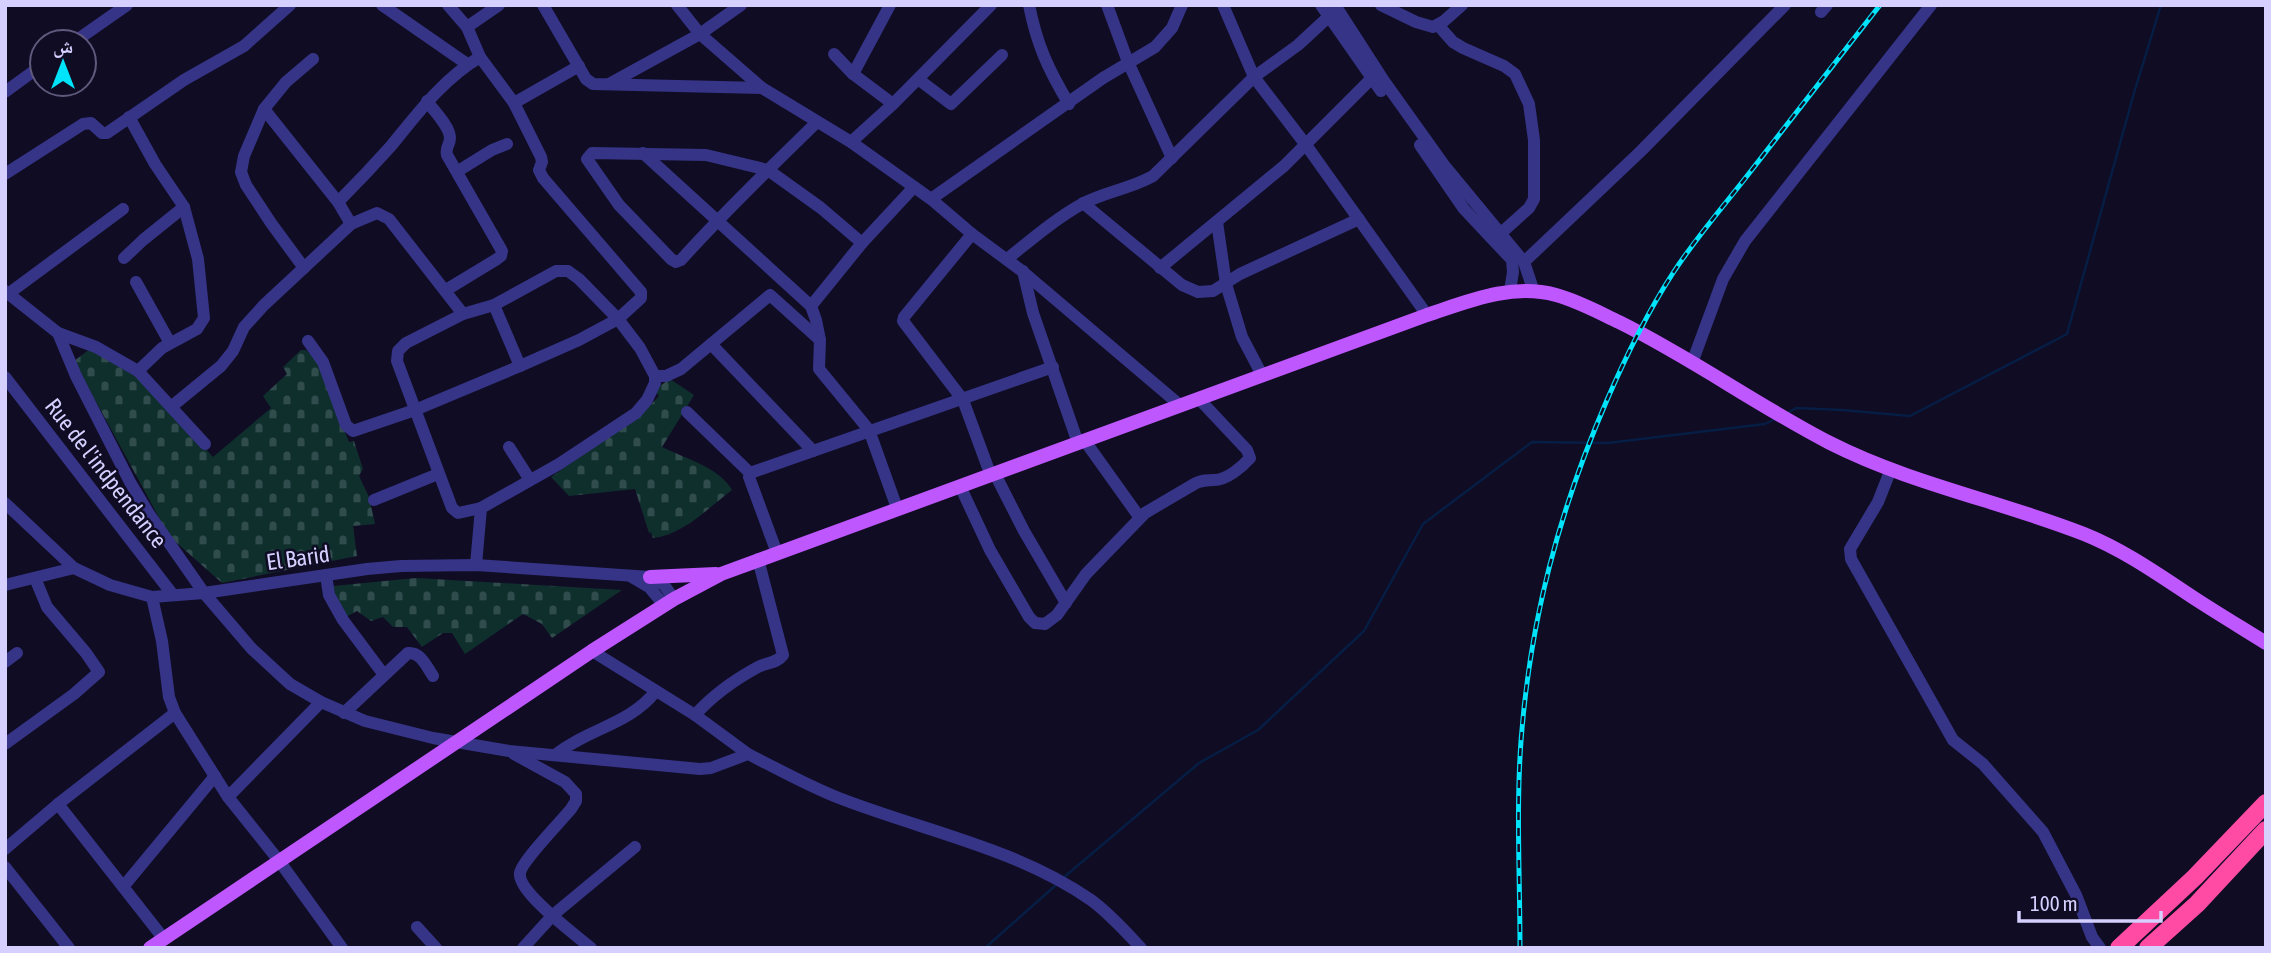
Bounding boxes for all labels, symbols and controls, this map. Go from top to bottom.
north arrow [28,28,98,98]
text: ش [53,35,73,58]
street label: Rue de l'indpendance [40,393,172,553]
street label: El Barid [265,541,331,575]
scale bar [2019,880,2161,924]
text: 100 m [2030,891,2078,915]

